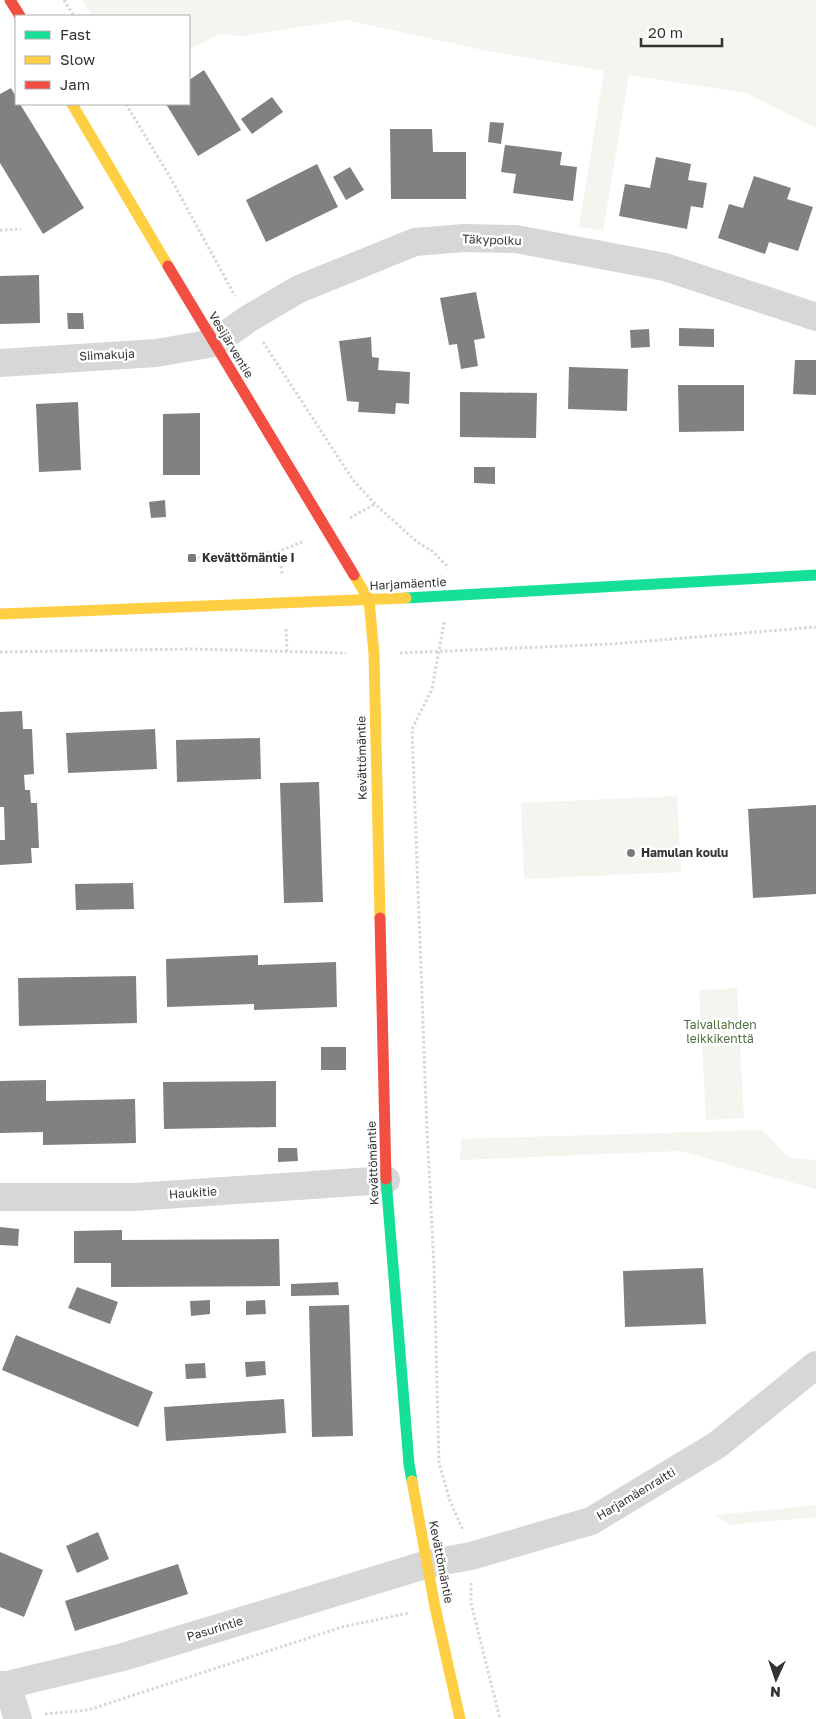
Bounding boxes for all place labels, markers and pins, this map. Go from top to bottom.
place label: Kevättömäntie I [202,550,295,565]
marker: Kevättömäntie I [186,552,198,564]
place label: Hamulan koulu [641,845,728,860]
marker: Hamulan koulu [625,847,637,859]

